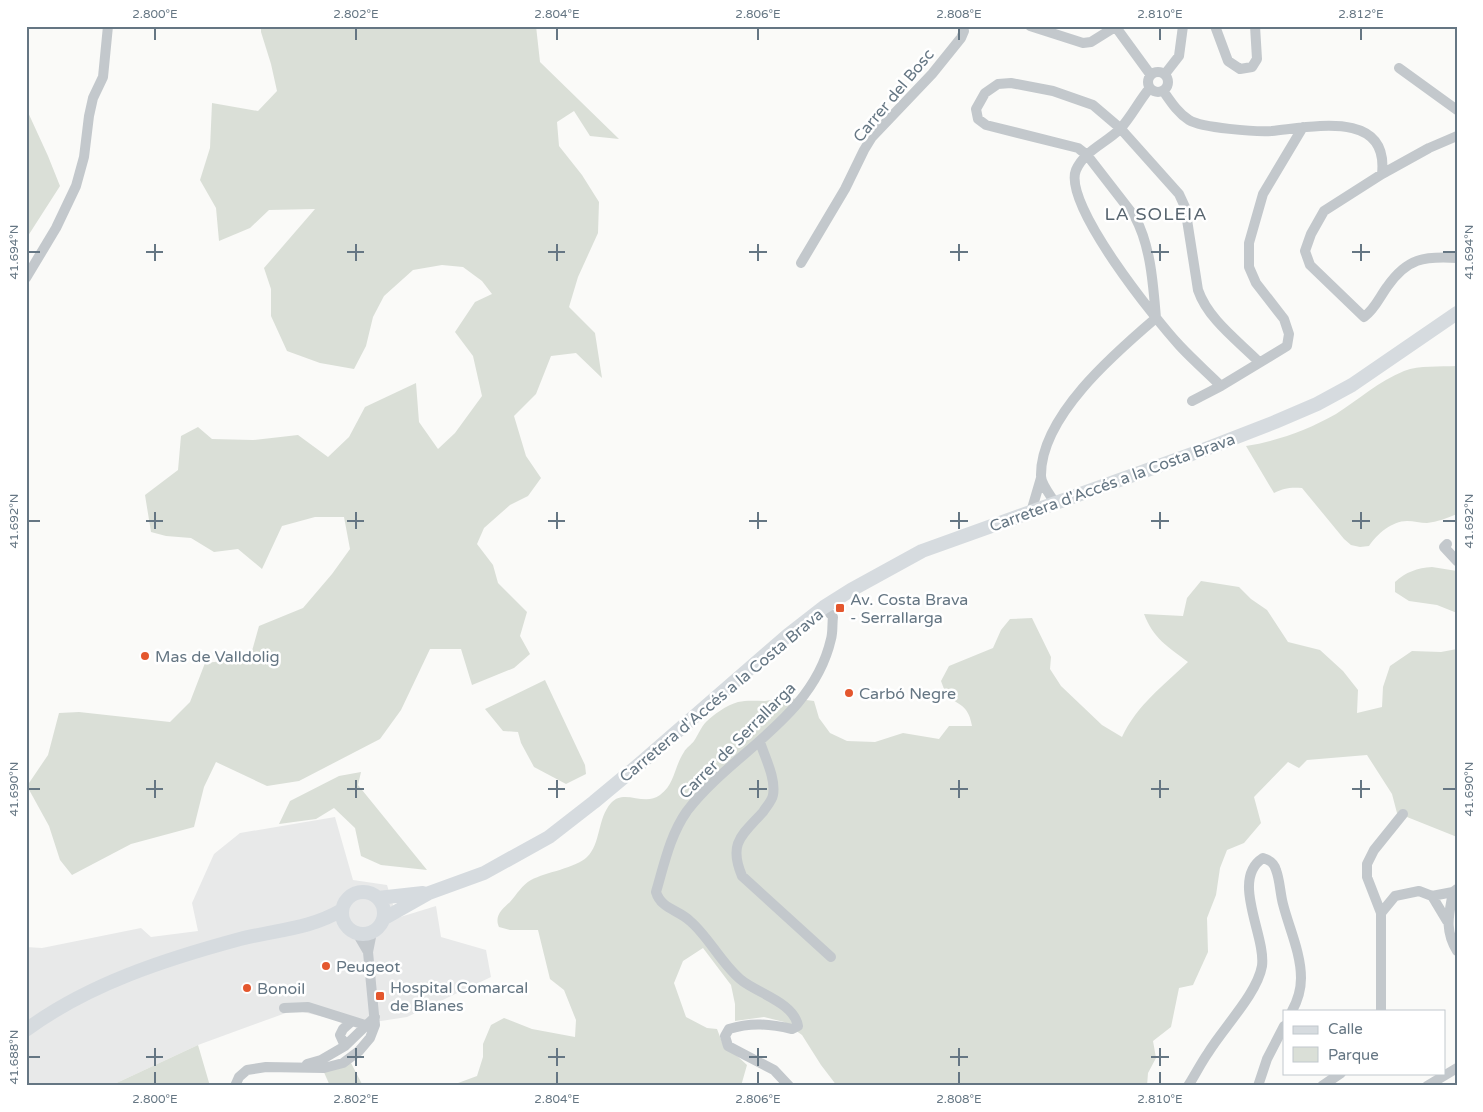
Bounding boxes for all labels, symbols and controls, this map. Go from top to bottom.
text: 2.800°E [132,7,178,21]
text: 2.802°E [333,7,379,21]
text: 2.804°E [534,7,580,21]
text: 2.806°E [735,7,781,21]
text: 2.808°E [936,7,982,21]
text: 2.810°E [1137,7,1183,21]
text: 2.812°E [1338,7,1384,21]
street label: Carrer del Bosc [849,45,939,146]
district label: LA SOLEIA [1104,203,1208,225]
text: 41.694°N [7,225,21,279]
text: 41.694°N [1462,225,1476,279]
street label: Carretera d'Accés a la Costa Brava [987,429,1238,537]
text: 41.692°N [7,494,21,548]
text: 41.692°N [1462,494,1476,548]
place label: Av. Costa Brava - Serrallarga [850,590,968,628]
marker: Av. Costa Brava - Serrallarga [834,602,846,614]
street label: Carretera d'Accés a la Costa Brava [616,605,828,787]
place label: Mas de Valldolig [155,647,280,667]
marker: Mas de Valldolig [139,650,151,662]
street label: Carrer de Serrallarga [675,678,800,803]
place label: Carbó Negre [859,684,956,704]
marker: Carbó Negre [843,687,855,699]
text: 41.690°N [7,762,21,816]
text: 41.690°N [1462,762,1476,816]
place label: Peugeot [336,957,400,977]
marker: Peugeot [320,960,332,972]
place label: Hospital Comarcal de Blanes [390,978,528,1016]
place label: Bonoil [257,979,305,999]
marker: Bonoil [241,982,253,994]
marker: Hospital Comarcal de Blanes [374,990,386,1002]
legend [1283,1010,1446,1074]
text: Calle [1328,1020,1363,1038]
text: 41.688°N [7,1030,21,1084]
text: Parque [1328,1046,1379,1064]
text: 2.800°E [132,1092,178,1106]
text: 2.802°E [333,1092,379,1106]
text: 2.804°E [534,1092,580,1106]
text: 2.806°E [735,1092,781,1106]
text: 2.808°E [936,1092,982,1106]
text: 2.810°E [1137,1092,1183,1106]

